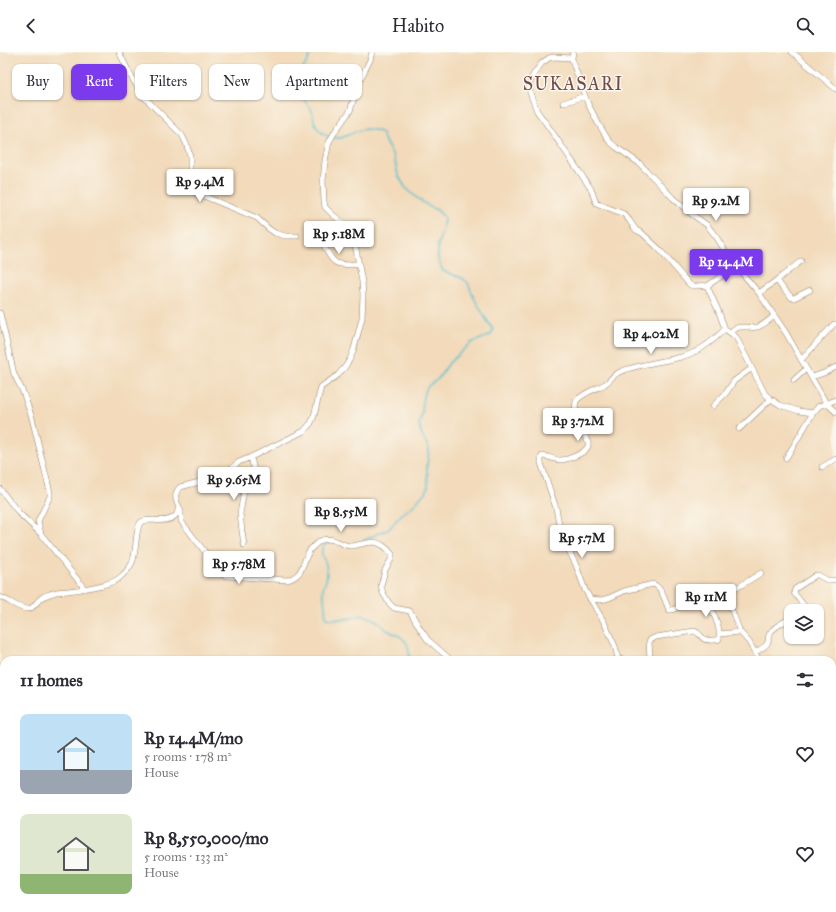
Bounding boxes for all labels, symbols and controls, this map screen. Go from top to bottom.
icon: back [20,15,42,37]
text: Habito [392,15,444,37]
icon: search [794,15,816,37]
chip: Buy [12,64,63,100]
chip: Rent [71,64,127,100]
chip: Filters [135,64,201,100]
chip: New [209,64,264,100]
chip: Apartment [272,64,362,100]
district label: SUKASARI [523,73,623,95]
pin: Rp 9.4M [163,169,237,203]
text: Rp 9.4M [176,174,224,190]
pin: Rp 9.2M [679,188,753,222]
text: Rp 9.2M [692,193,740,209]
pin: Rp 5.18M [298,221,380,255]
text: Rp 5.18M [313,226,365,242]
pin: Rp 14.4M [685,249,767,283]
text: Rp 14.4M [699,254,753,270]
pin: Rp 4.02M [610,321,692,355]
text: Rp 4.02M [623,326,679,342]
pin: Rp 3.72M [537,408,619,442]
text: Rp 3.72M [552,413,604,429]
pin: Rp 9.65M [193,467,275,501]
text: Rp 9.65M [207,472,261,488]
pin: Rp 8.55M [300,499,382,533]
text: Rp 8.55M [314,504,368,520]
pin: Rp 5.7M [545,525,619,559]
text: Rp 5.7M [559,530,605,546]
pin: Rp 5.78M [198,551,280,585]
text: Rp 5.78M [212,556,266,572]
pin: Rp 11M [673,584,739,618]
text: Rp 11M [685,589,727,605]
map controls [784,604,824,644]
button: layers [784,604,824,644]
icon: filters [794,669,816,691]
text: 11 homes [20,670,83,691]
text: Rp 14.4M/mo [144,728,243,749]
icon: home [52,730,100,778]
icon: heart [794,743,816,765]
text: 5 rooms · 178 m² [144,749,232,765]
text: House [144,765,179,781]
text: Rp 8,550,000/mo [144,828,269,849]
icon: home [52,830,100,878]
icon: heart [794,843,816,865]
text: 5 rooms · 133 m² [144,849,228,865]
text: House [144,865,179,881]

